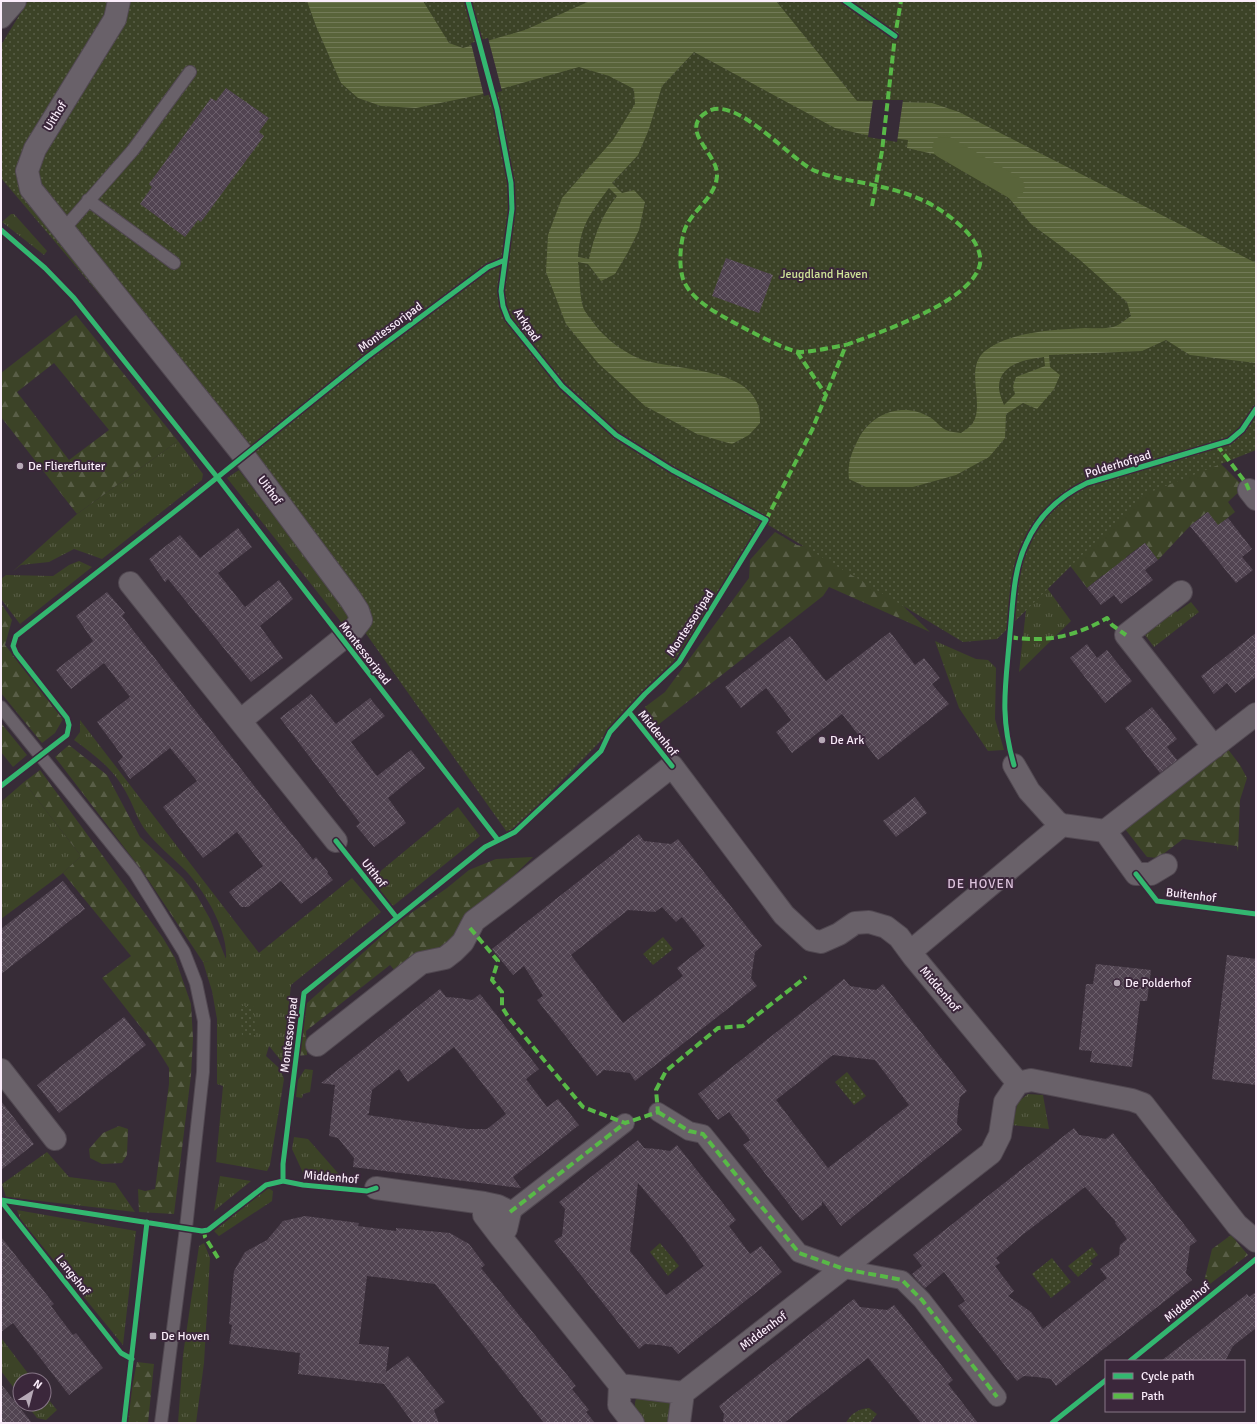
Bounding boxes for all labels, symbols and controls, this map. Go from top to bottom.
street label: Uithof [41,98,71,134]
park label: Jeugdland Haven [780,267,868,282]
street label: Montessoripad [355,299,425,356]
street label: Arkpad [510,306,543,345]
street label: Polderhofpad [1083,447,1153,482]
place label: De Flierefluiter [28,459,106,474]
marker: De Flierefluiter [15,461,25,471]
street label: Uithof [254,473,286,508]
street label: Montessoripad [663,587,717,659]
street label: Montessoripad [335,619,394,688]
street label: Middenhof [634,707,681,760]
place label: De Ark [830,733,864,748]
marker: De Ark [817,735,827,745]
street label: Uithof [358,856,390,891]
district label: DE HOVEN [947,876,1015,892]
street label: Buitenhof [1165,885,1218,906]
street label: Middenhof [916,963,964,1016]
place label: De Polderhof [1125,976,1192,991]
marker: De Polderhof [1112,978,1122,988]
street label: Montessoripad [277,996,302,1074]
street label: Middenhof [303,1168,360,1187]
street label: Langshof [52,1252,94,1299]
street label: Middenhof [1161,1279,1214,1326]
street label: Middenhof [737,1308,791,1354]
place label: De Hoven [161,1329,210,1344]
marker: De Hoven [148,1331,158,1341]
legend [1105,1360,1245,1412]
text: Cycle path [1141,1369,1194,1384]
north arrow [12,1372,52,1412]
text: N [31,1377,45,1392]
text: Path [1141,1389,1164,1404]

